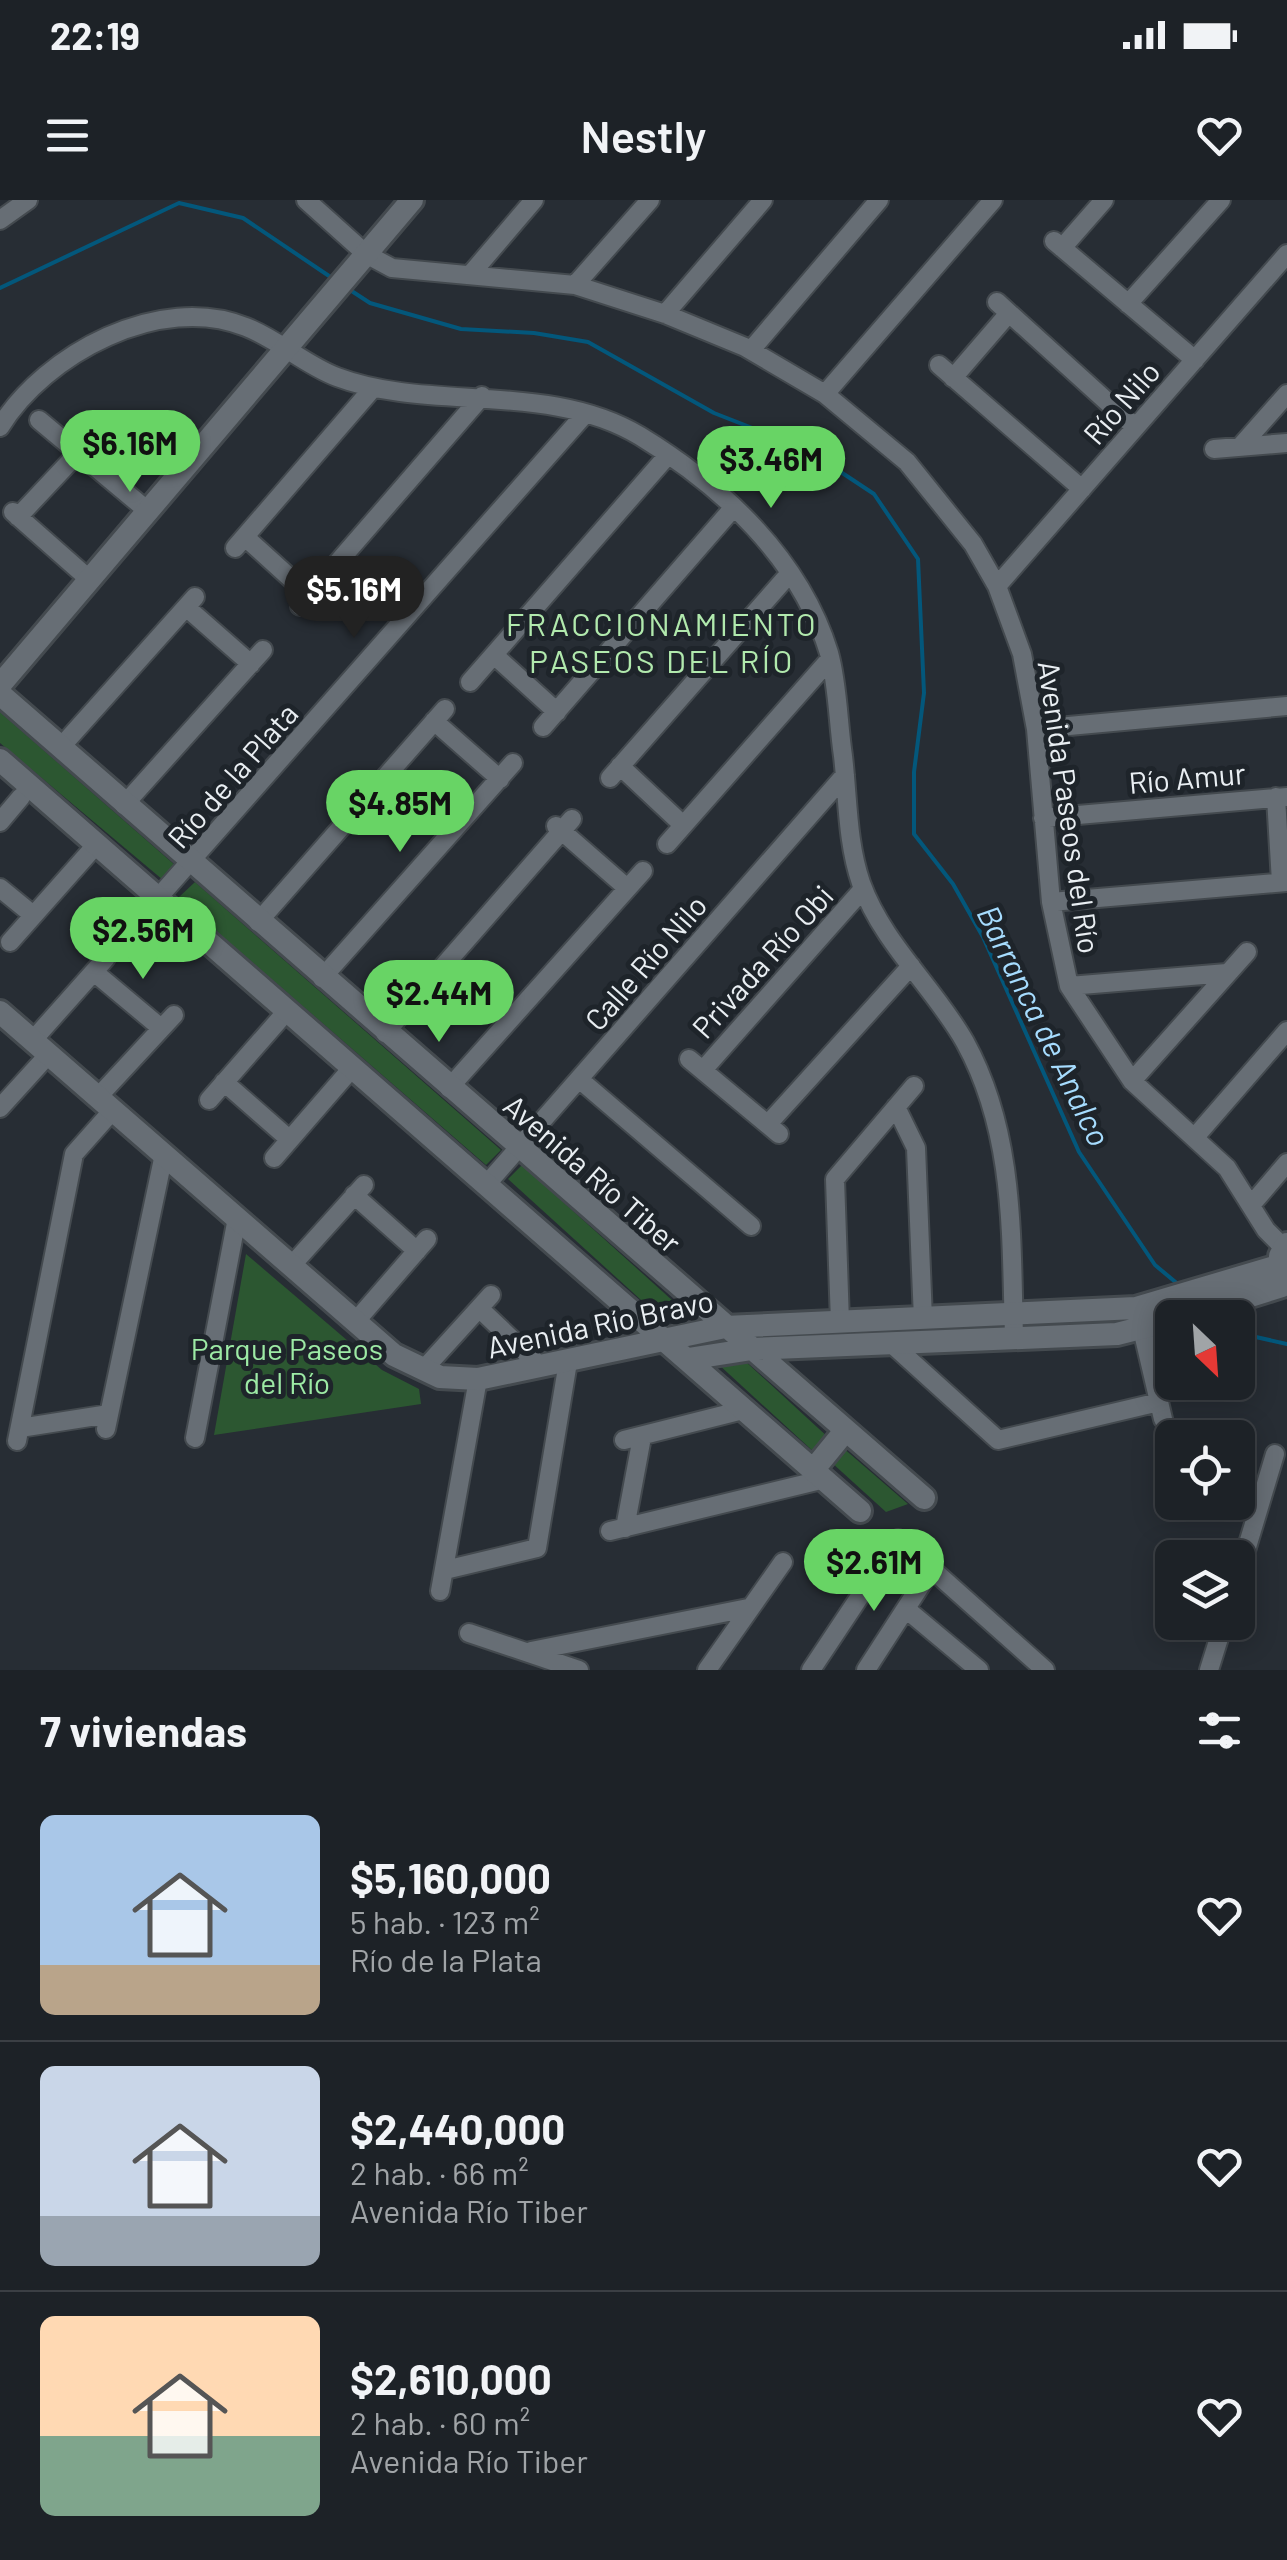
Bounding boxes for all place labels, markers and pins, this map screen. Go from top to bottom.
pin: $6.16M [49,410,211,495]
pin: $3.46M [690,426,852,511]
pin: $5.16M [273,556,435,641]
pin: $4.85M [319,770,481,855]
pin: $2.56M [62,897,224,982]
pin: $2.44M [358,960,520,1045]
pin: $2.61M [793,1529,955,1614]

